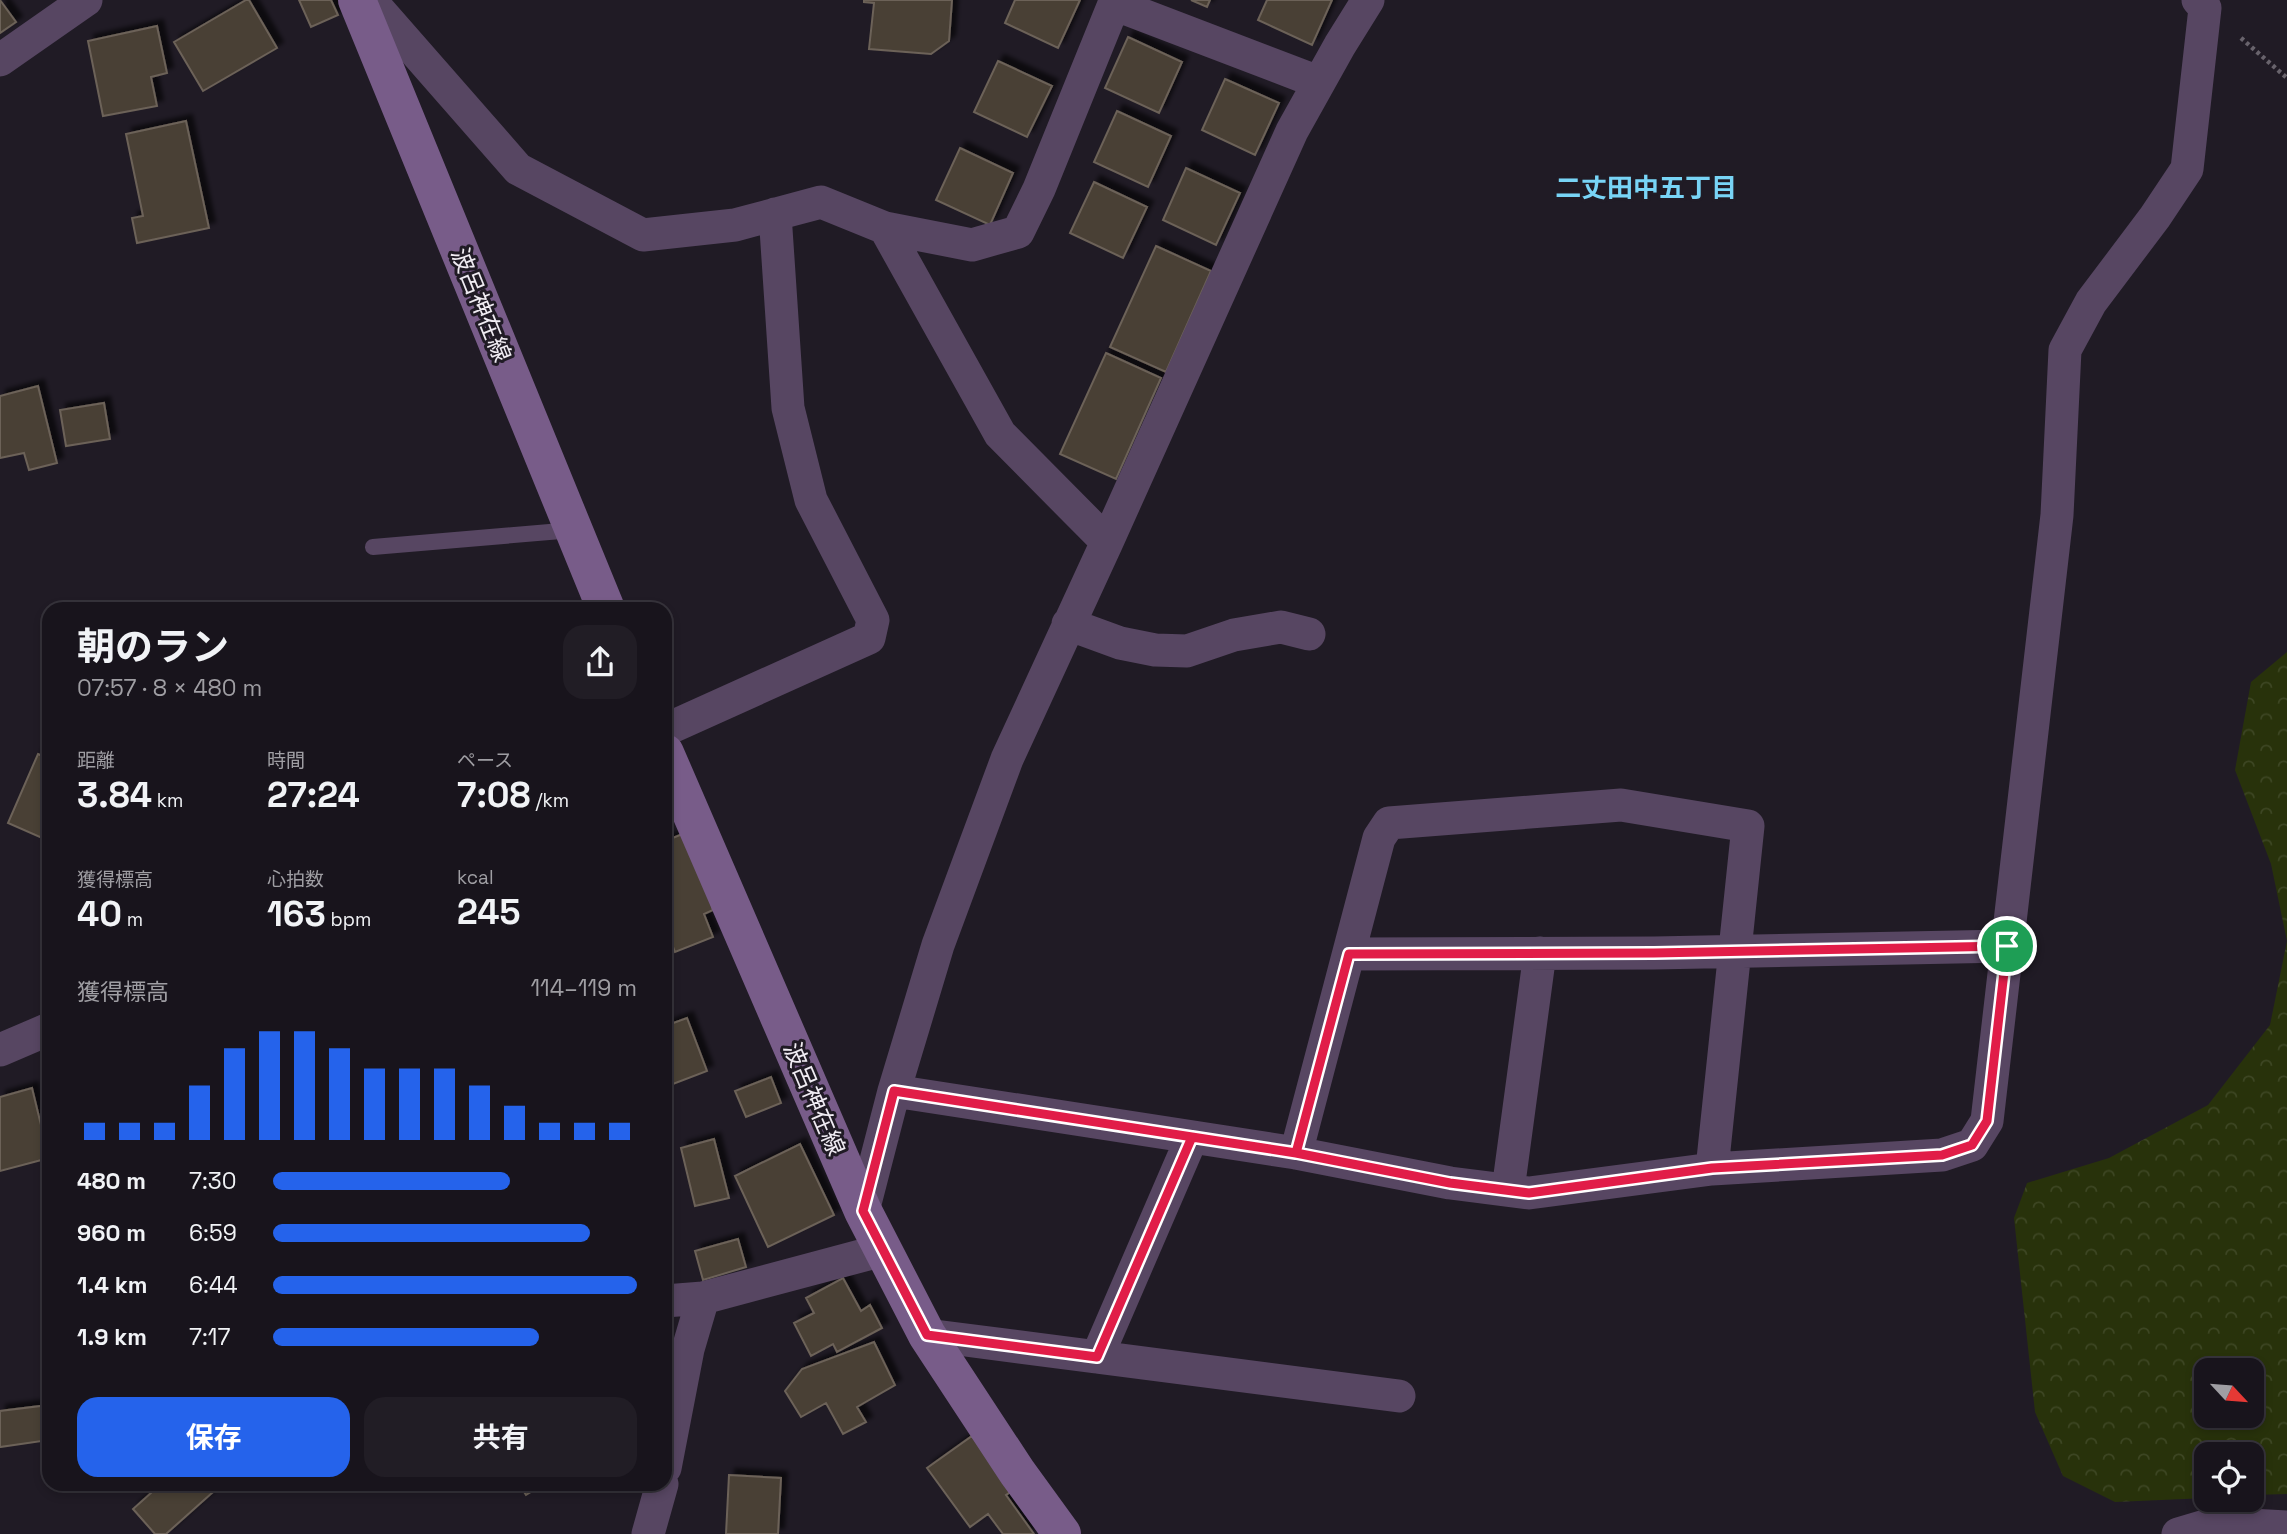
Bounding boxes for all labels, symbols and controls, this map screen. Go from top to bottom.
district label: 二丈田中五丁目 [1555,171,1737,205]
street label: 波呂神在線 [445,243,518,366]
text: 朝のラン [77,623,229,671]
button: share [563,625,637,699]
text: 07:57 · 8 × 480 m [77,673,262,703]
text: 距離 [77,748,115,773]
text: 時間 [267,748,305,773]
text: ペース [457,748,513,773]
text: 3.84 [77,773,152,817]
text: 27:24 [267,773,360,817]
text: 7:08 [457,773,531,817]
text: km [152,788,183,813]
text: /km [531,788,569,813]
text: kcal [457,865,494,890]
text: 獲得標高 [77,867,153,892]
text: 心拍数 [267,867,324,892]
text: 245 [457,890,521,934]
text: 40 [77,892,122,936]
text: 163 [267,892,326,936]
text: m [122,907,143,932]
text: bpm [326,907,371,932]
pin [1977,916,2037,976]
icon: arrive [1988,927,2026,965]
text: 114–119 m [530,973,637,1003]
text: 獲得標高 [77,977,169,1007]
street label: 波呂神在線 [777,1038,852,1160]
text: 480 m [77,1166,146,1196]
text: 7:30 [189,1166,236,1196]
text: 960 m [77,1218,146,1248]
text: 6:59 [189,1218,237,1248]
text: 1.4 km [77,1270,147,1300]
text: 6:44 [189,1270,238,1300]
text: 1.9 km [77,1322,147,1352]
text: 7:17 [189,1322,230,1352]
north arrow [2194,1358,2264,1428]
map controls [2194,1358,2264,1512]
button: 保存 [77,1397,350,1477]
button: 共有 [364,1397,637,1477]
button: locate [2194,1442,2264,1512]

